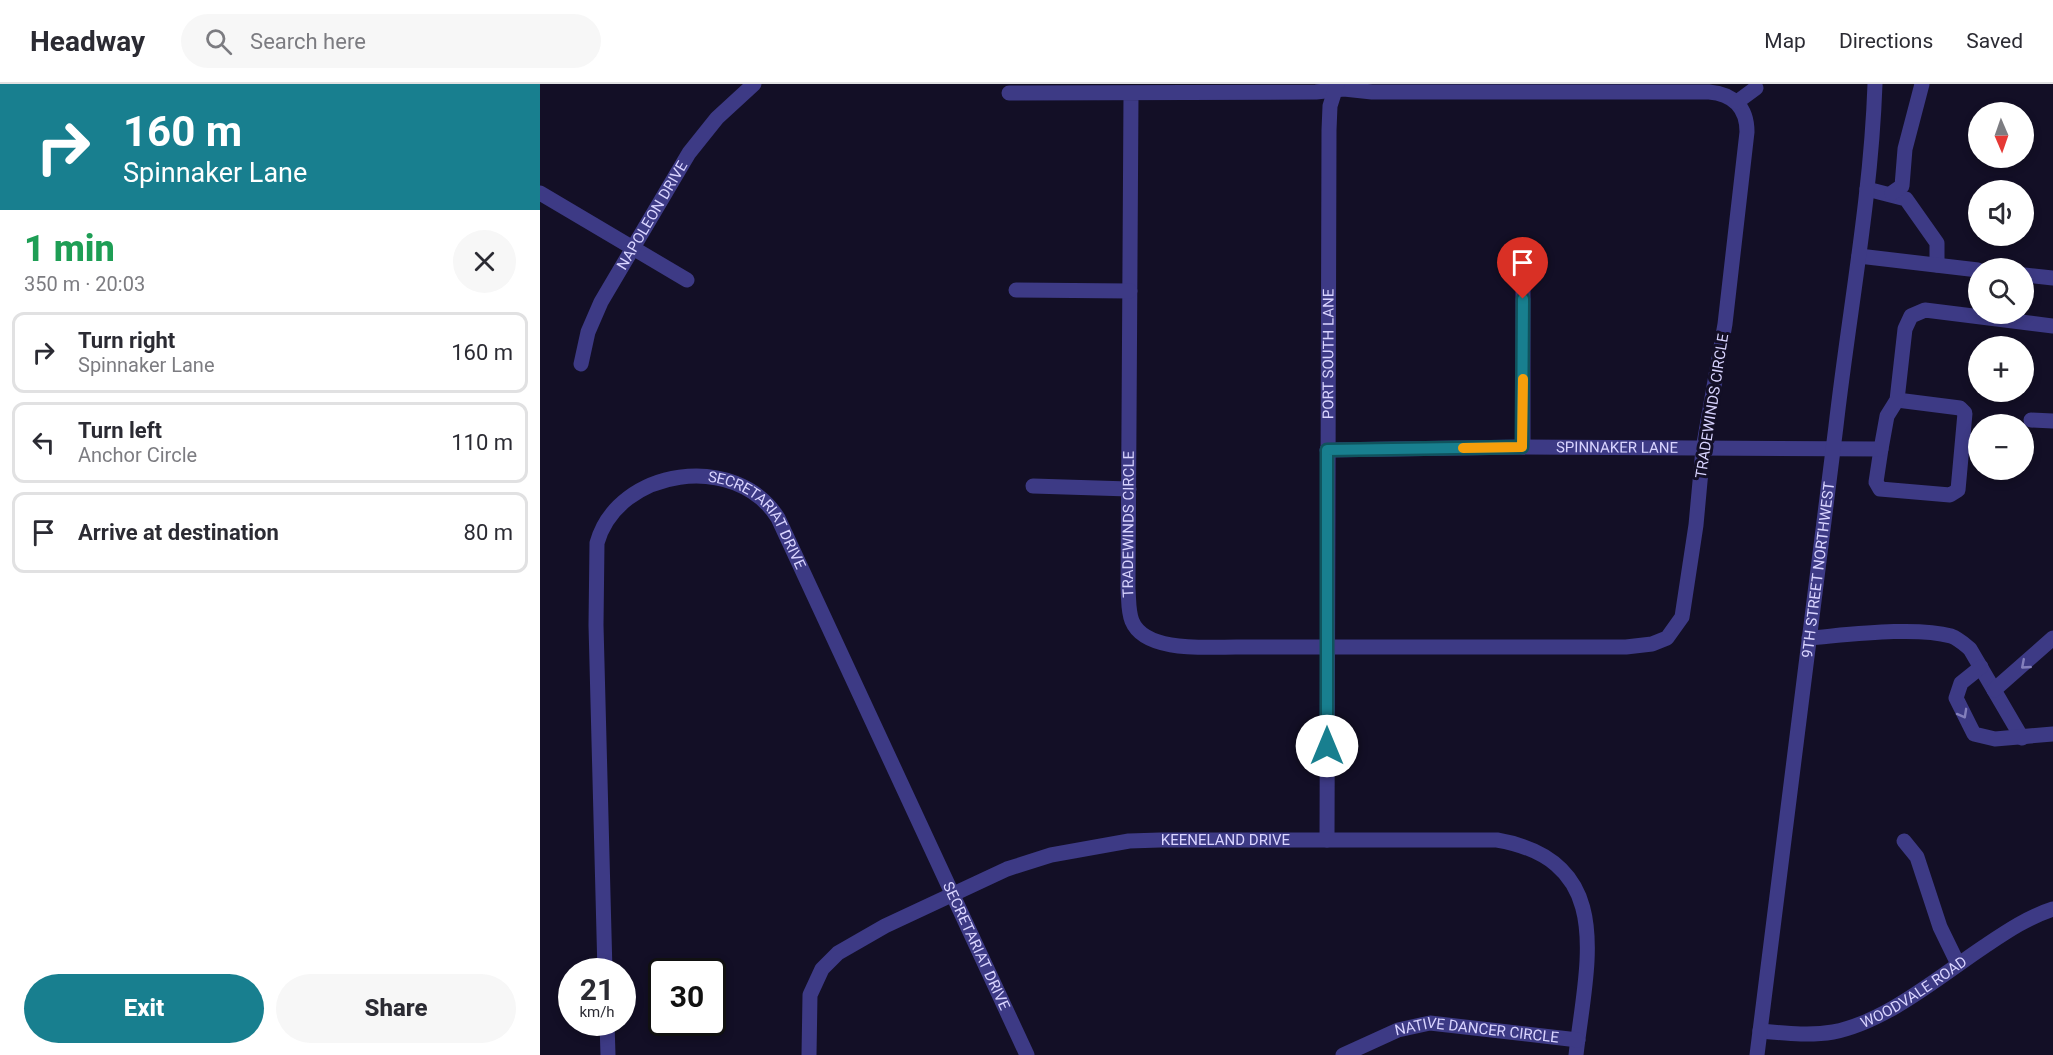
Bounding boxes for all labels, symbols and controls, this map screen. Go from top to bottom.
search box [181,14,601,68]
text: Headway [30,25,145,58]
icon: search [202,25,235,58]
text: Search here [250,29,366,54]
text: Map [1764,29,1806,53]
text: Directions [1839,29,1933,53]
text: Saved [1966,29,2023,53]
north arrow [1968,102,2034,168]
map controls [1968,102,2034,480]
text: 160 m [123,107,242,156]
icon: right [24,108,102,186]
text: Spinnaker Lane [123,157,307,189]
street label: NAPOLEON DRIVE [613,157,691,273]
button: sound [1968,180,2034,246]
text: 1 min [24,228,115,270]
button: close [453,230,516,293]
pin [1497,237,1548,299]
icon: arrive [1506,246,1539,279]
button: search [1968,258,2034,324]
text: 350 m · 20:03 [24,272,145,296]
street label: PORT SOUTH LANE [1319,288,1338,419]
text: Turn right [78,328,175,353]
street label: TRADEWINDS CIRCLE [1692,332,1732,480]
icon: right [27,336,60,369]
button: + [1968,336,2034,402]
text: 160 m [451,340,513,365]
text: Spinnaker Lane [78,353,215,377]
button: − [1968,414,2034,480]
text: Turn left [78,418,162,443]
icon: left [27,426,60,459]
text: 110 m [451,430,513,455]
street label: SPINNAKER LANE [1556,438,1678,457]
text: Anchor Circle [78,443,197,467]
street label: TRADEWINDS CIRCLE [1119,450,1138,598]
street label: SECRETARIAT DRIVE [707,468,810,572]
street label: 9TH STREET NORTHWEST [1798,481,1838,659]
icon: arrive [27,516,60,549]
text: Arrive at destination [78,520,279,545]
text: 80 m [464,520,513,545]
one-way arrow [2021,658,2032,669]
one-way arrow [1956,708,1967,718]
position arrow [1295,714,1359,778]
street label: KEENELAND DRIVE [1161,831,1291,849]
street label: SECRETARIAT DRIVE [939,879,1014,1013]
street label: WOODVALE ROAD [1858,952,1970,1032]
speed limit sign: 30 [648,958,726,1036]
text: 21 [580,972,614,1007]
button: Exit [24,974,264,1043]
button: Share [276,974,516,1043]
text: km/h [579,1003,615,1021]
street label: NATIVE DANCER CIRCLE [1393,1014,1560,1047]

